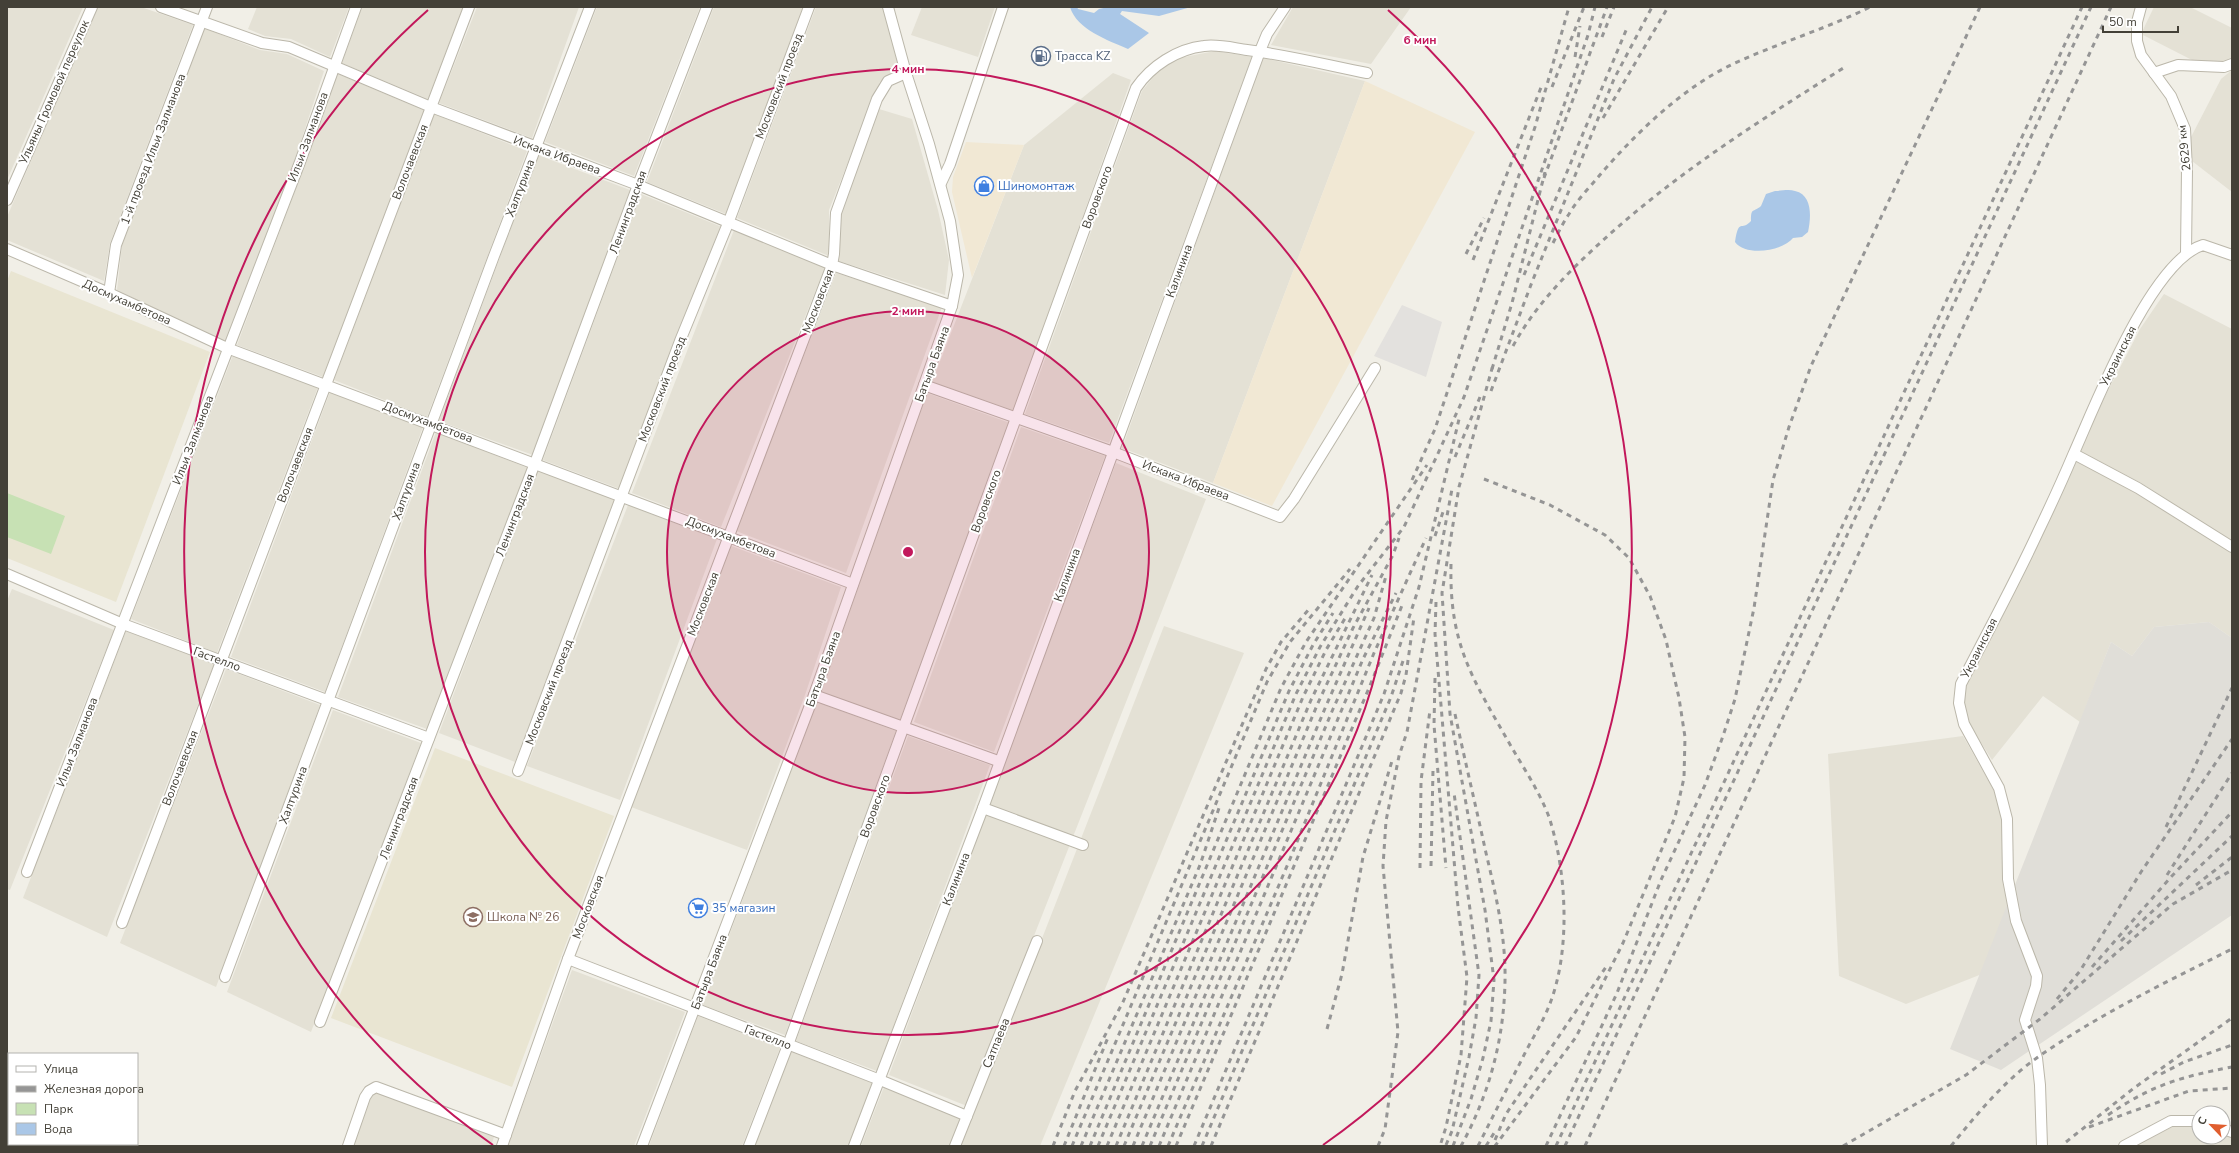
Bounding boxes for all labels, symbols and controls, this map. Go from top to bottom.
scale bar [2103,8,2178,34]
text: 50 m [2109,14,2137,30]
street label: Ульяны Громовой переулок [15,17,93,167]
street label: Московский проезд [751,31,807,141]
text: 6 мин [1403,32,1437,48]
fuel station icon: Трасса KZ [1030,45,1052,67]
place label: Трасса KZ [1055,48,1110,64]
text: 4 мин [891,61,925,77]
street label: 1-й проезд Ильи Залманова [117,71,189,227]
street label: Ильи Залманова [284,90,332,184]
street label: Волочаевская [388,122,432,202]
street label: 2629 км [2174,124,2194,172]
street label: Искака Ибраева [511,132,603,178]
street label: Халтурина [502,157,538,219]
street label: Воровского [1078,163,1116,231]
street label: Ленинградская [606,168,650,256]
shop icon: Шиномонтаж [973,175,995,197]
place label: Шиномонтаж [998,178,1075,194]
street label: Калинина [1162,242,1196,300]
street label: Московская [798,267,838,335]
street label: Досмухамбетова [80,275,174,329]
text: 2 мин [891,303,925,319]
street label: Украинская [2095,323,2140,390]
street label: Батыра Баяна [911,324,953,404]
street label: Московский проезд [634,334,690,444]
street label: Ильи Залманова [169,393,217,487]
street label: Досмухамбетова [381,397,475,447]
street label: Волочаевская [273,425,317,505]
street label: Искака Ибраева [1140,456,1232,504]
street label: Халтурина [388,460,424,522]
street label: Воровского [967,467,1005,535]
street label: Ленинградская [492,471,538,559]
street label: Досмухамбетова [684,512,778,562]
centre of rings [901,545,915,559]
street label: Калинина [1050,546,1084,604]
street label: Московская [683,570,723,638]
street label: Украинская [1956,615,2001,682]
street label: Батыра Баяна [802,629,844,709]
street label: Московский проезд [521,637,577,747]
street label: Гастелло [191,643,243,675]
street label: Ильи Залманова [53,695,101,789]
street label: Волочаевская [158,728,202,808]
street label: Халтурина [275,764,311,826]
street label: Воровского [856,772,894,840]
street label: Ленинградская [376,774,422,862]
street label: Калинина [939,850,973,908]
street label: Московская [568,873,608,941]
supermarket icon: 35 магазин [687,897,709,919]
place label: 35 магазин [712,900,776,916]
school or university icon: Школа № 26 [462,906,484,928]
place label: Школа № 26 [487,909,560,925]
street label: Батыра Баяна [687,932,731,1012]
street label: Сатпаева [979,1016,1013,1070]
street label: Гастелло [742,1021,794,1053]
legend [8,1053,138,1145]
text: Улица [43,1061,78,1077]
text: Железная дорога [44,1081,144,1097]
text: Парк [44,1101,74,1117]
north arrow [2191,1105,2231,1145]
text: С [2194,1114,2211,1128]
text: Вода [44,1121,72,1137]

